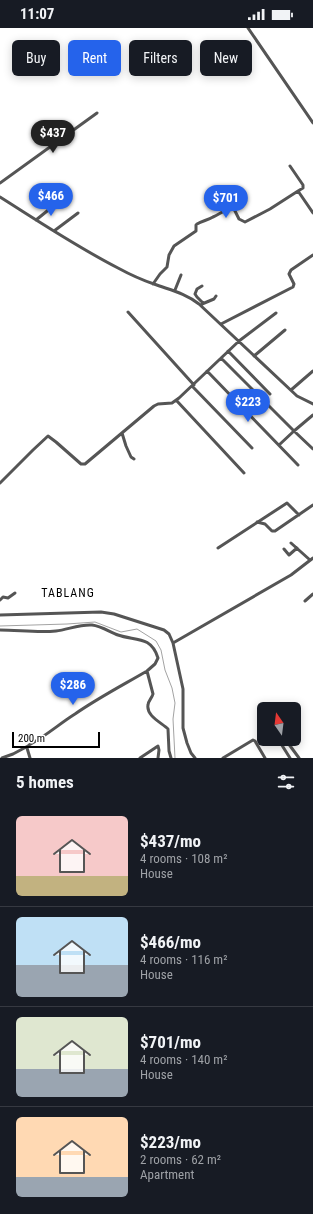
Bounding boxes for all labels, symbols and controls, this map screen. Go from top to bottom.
text: 11:07 [20,5,54,23]
chip: Buy [12,40,60,76]
chip: Rent [68,40,121,76]
chip: Filters [129,40,192,76]
chip: New [200,40,252,76]
pin: $437 [29,120,77,154]
text: $437 [40,125,66,140]
pin: $466 [27,183,75,217]
pin: $701 [202,185,250,219]
text: $466 [38,188,64,203]
text: $701 [213,190,239,205]
pin: $223 [224,389,272,423]
text: $223 [235,394,261,409]
district label: TABLANG [41,586,95,600]
pin: $286 [49,672,97,706]
text: $286 [60,677,86,692]
north arrow [257,702,301,746]
map controls [257,702,301,746]
scale bar [12,730,100,749]
text: 200 m [18,732,45,745]
icon: filters [275,771,297,793]
text: 5 homes [16,772,74,792]
text: $437/mo [140,831,201,851]
icon: home [48,832,96,880]
text: 4 rooms · 108 m² [140,851,227,866]
text: House [140,866,173,881]
text: $466/mo [140,932,201,952]
icon: home [48,933,96,981]
text: 4 rooms · 116 m² [140,952,227,967]
text: House [140,967,173,982]
text: $701/mo [140,1032,201,1052]
icon: home [48,1033,96,1081]
text: 4 rooms · 140 m² [140,1052,227,1067]
text: House [140,1067,173,1082]
text: $223/mo [140,1132,201,1152]
icon: home [48,1133,96,1181]
text: 2 rooms · 62 m² [140,1152,221,1167]
text: Apartment [140,1167,194,1182]

